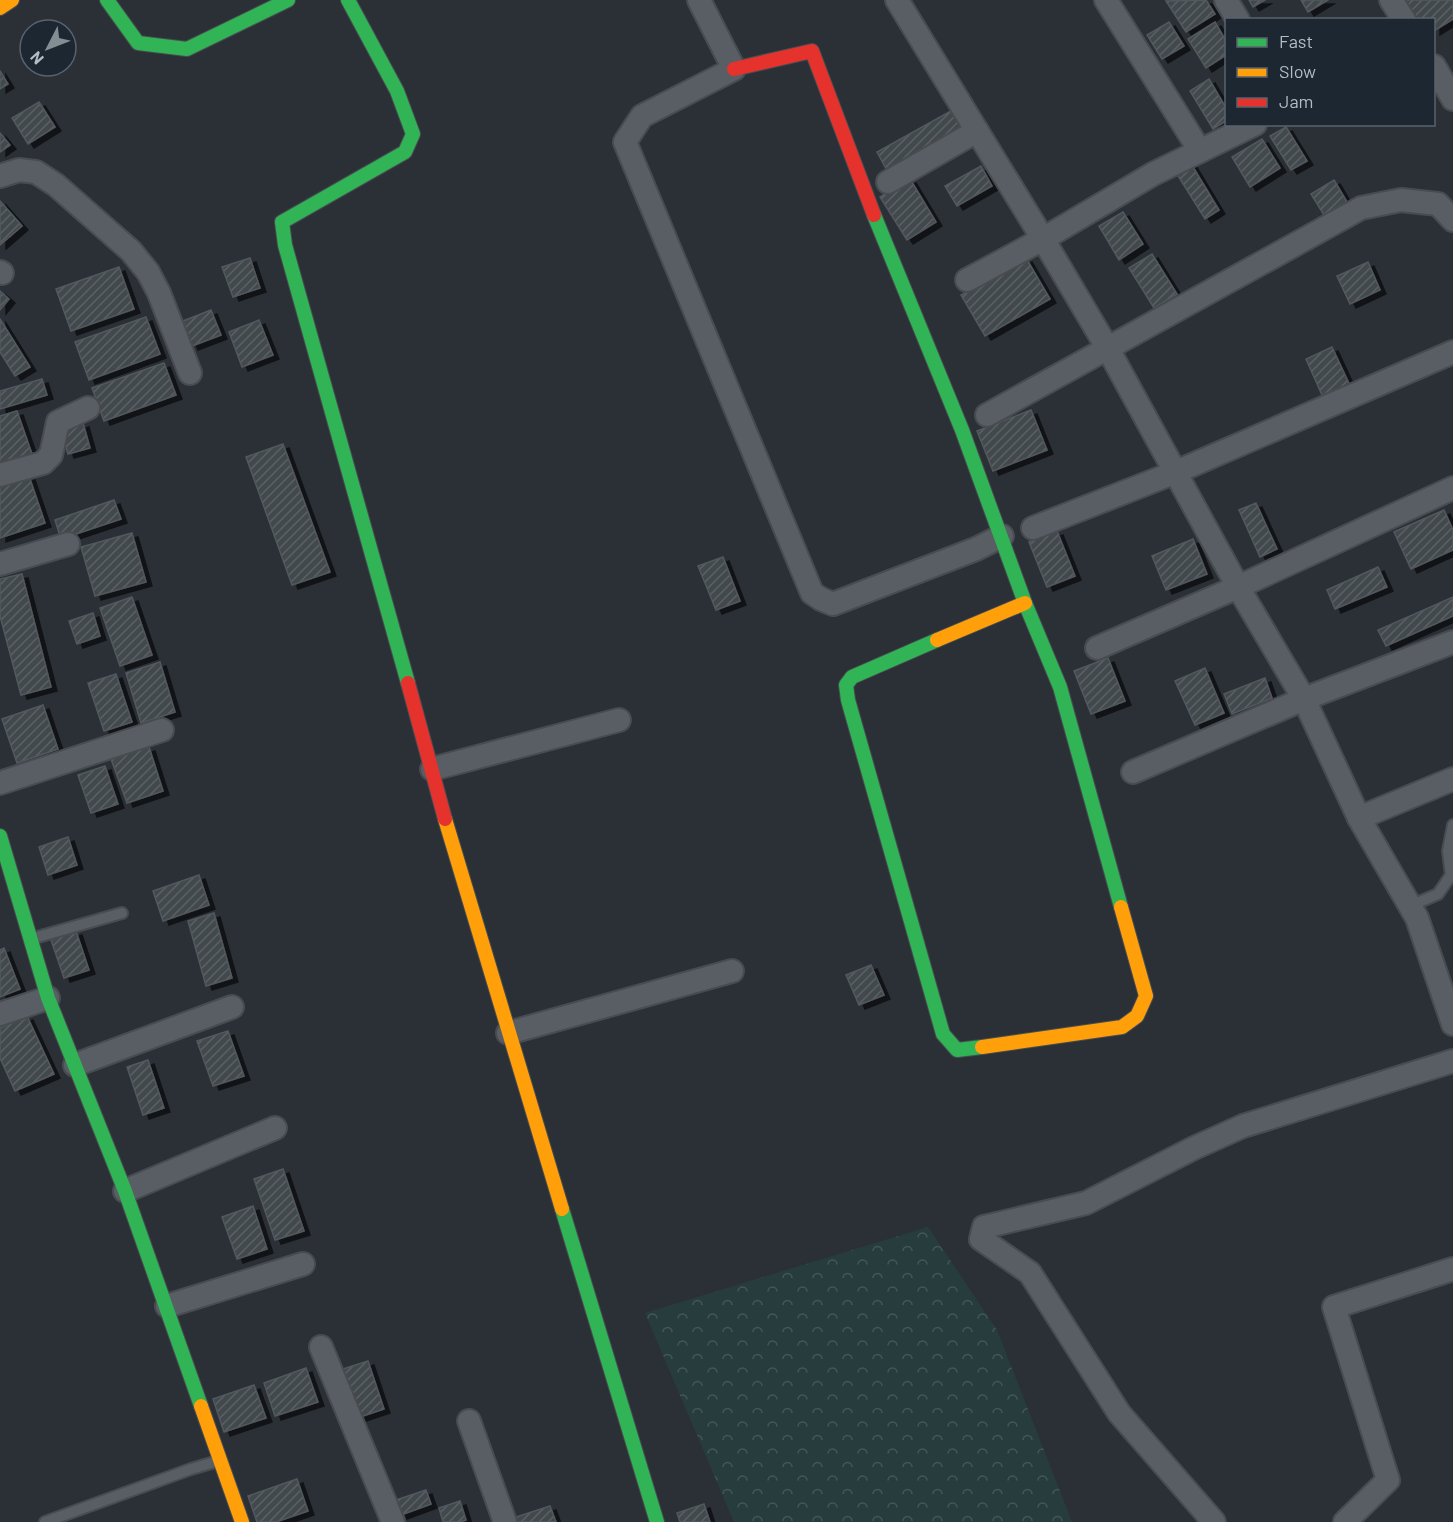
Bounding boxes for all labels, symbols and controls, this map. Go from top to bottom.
north arrow [18,18,78,78]
legend [1225,18,1435,126]
text: Fast [1279,30,1313,52]
text: N [26,48,47,69]
text: Slow [1279,60,1316,82]
text: Jam [1279,90,1313,112]

